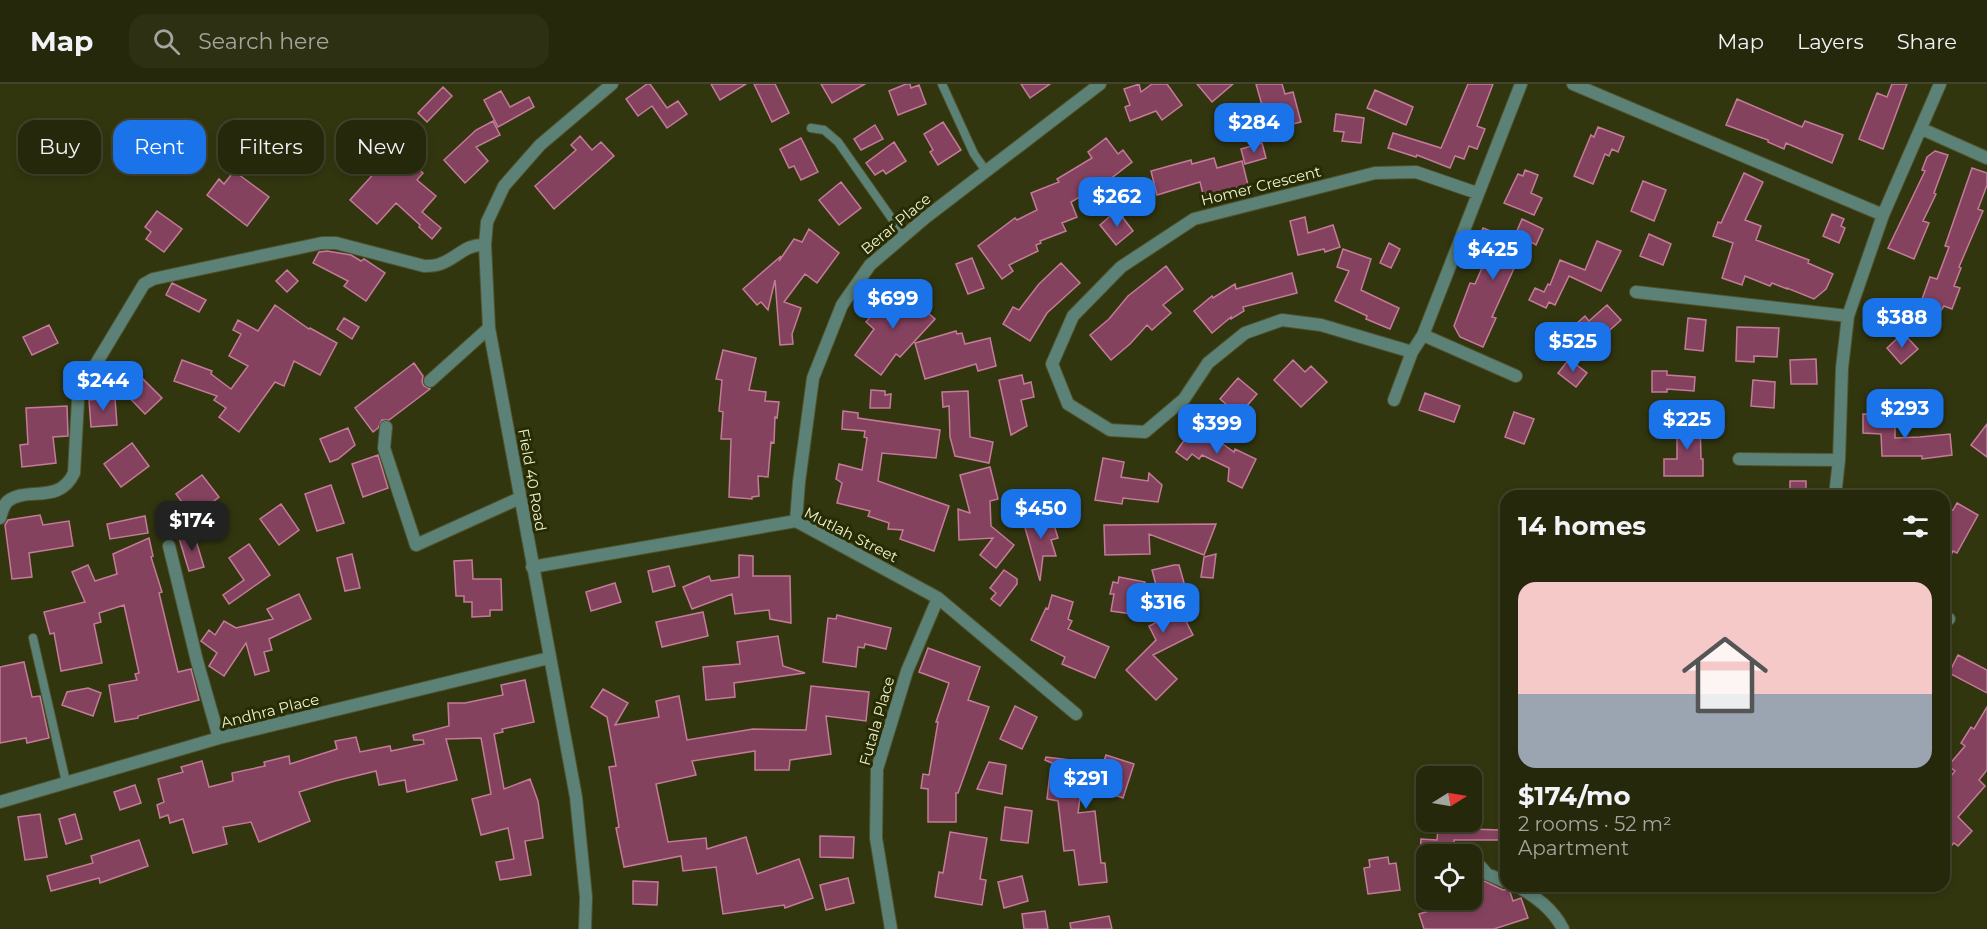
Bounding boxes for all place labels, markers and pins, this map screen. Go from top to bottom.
pin: $284 [1218,103,1290,154]
pin: $262 [1081,177,1153,228]
pin: $425 [1457,230,1529,281]
pin: $699 [857,279,929,330]
pin: $388 [1866,298,1938,349]
pin: $525 [1537,322,1609,373]
pin: $244 [67,361,139,412]
pin: $293 [1869,389,1941,440]
pin: $225 [1651,400,1723,451]
pin: $399 [1181,404,1253,455]
pin: $450 [1005,489,1077,540]
pin: $174 [156,501,228,552]
pin: $316 [1127,583,1199,634]
pin: $291 [1050,759,1122,810]

